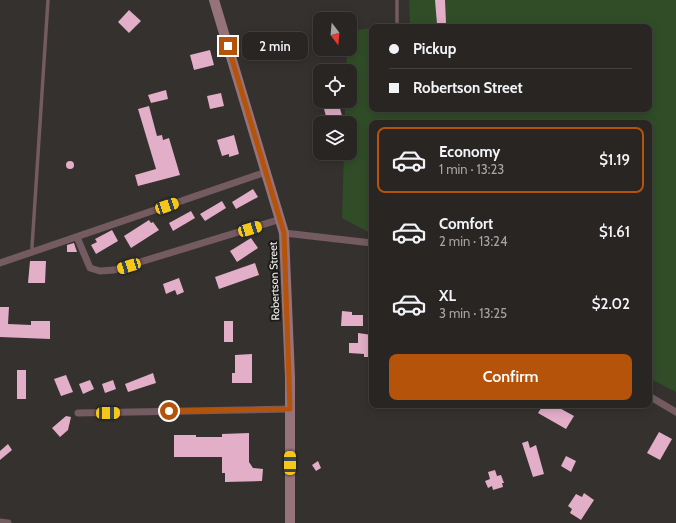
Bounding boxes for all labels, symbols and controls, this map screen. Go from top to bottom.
north arrow [313,12,357,56]
map controls [313,12,357,160]
callout: 2 min [242,32,308,60]
route end [219,37,237,55]
text: 2 min [259,38,291,54]
text: Pickup [413,40,456,58]
button: locate [313,64,357,108]
text: Robertson Street [413,79,523,97]
button: layers [313,116,357,160]
icon: car [391,142,427,178]
text: Economy [439,143,500,161]
text: $1.19 [599,151,630,169]
text: 1 min · 13:23 [439,161,504,177]
car [154,196,180,216]
icon: car [391,214,427,250]
text: Comfort [439,215,493,233]
car [237,220,263,238]
text: $1.61 [599,223,630,241]
text: 2 min · 13:24 [439,233,507,249]
street label: Robertson Street [266,241,282,321]
car [116,257,142,275]
icon: car [391,286,427,322]
text: XL [439,287,456,305]
text: $2.02 [592,295,630,313]
text: 3 min · 13:25 [439,305,507,321]
button: Confirm [389,354,632,400]
route start [160,402,178,420]
car [96,407,120,419]
car [284,451,296,475]

